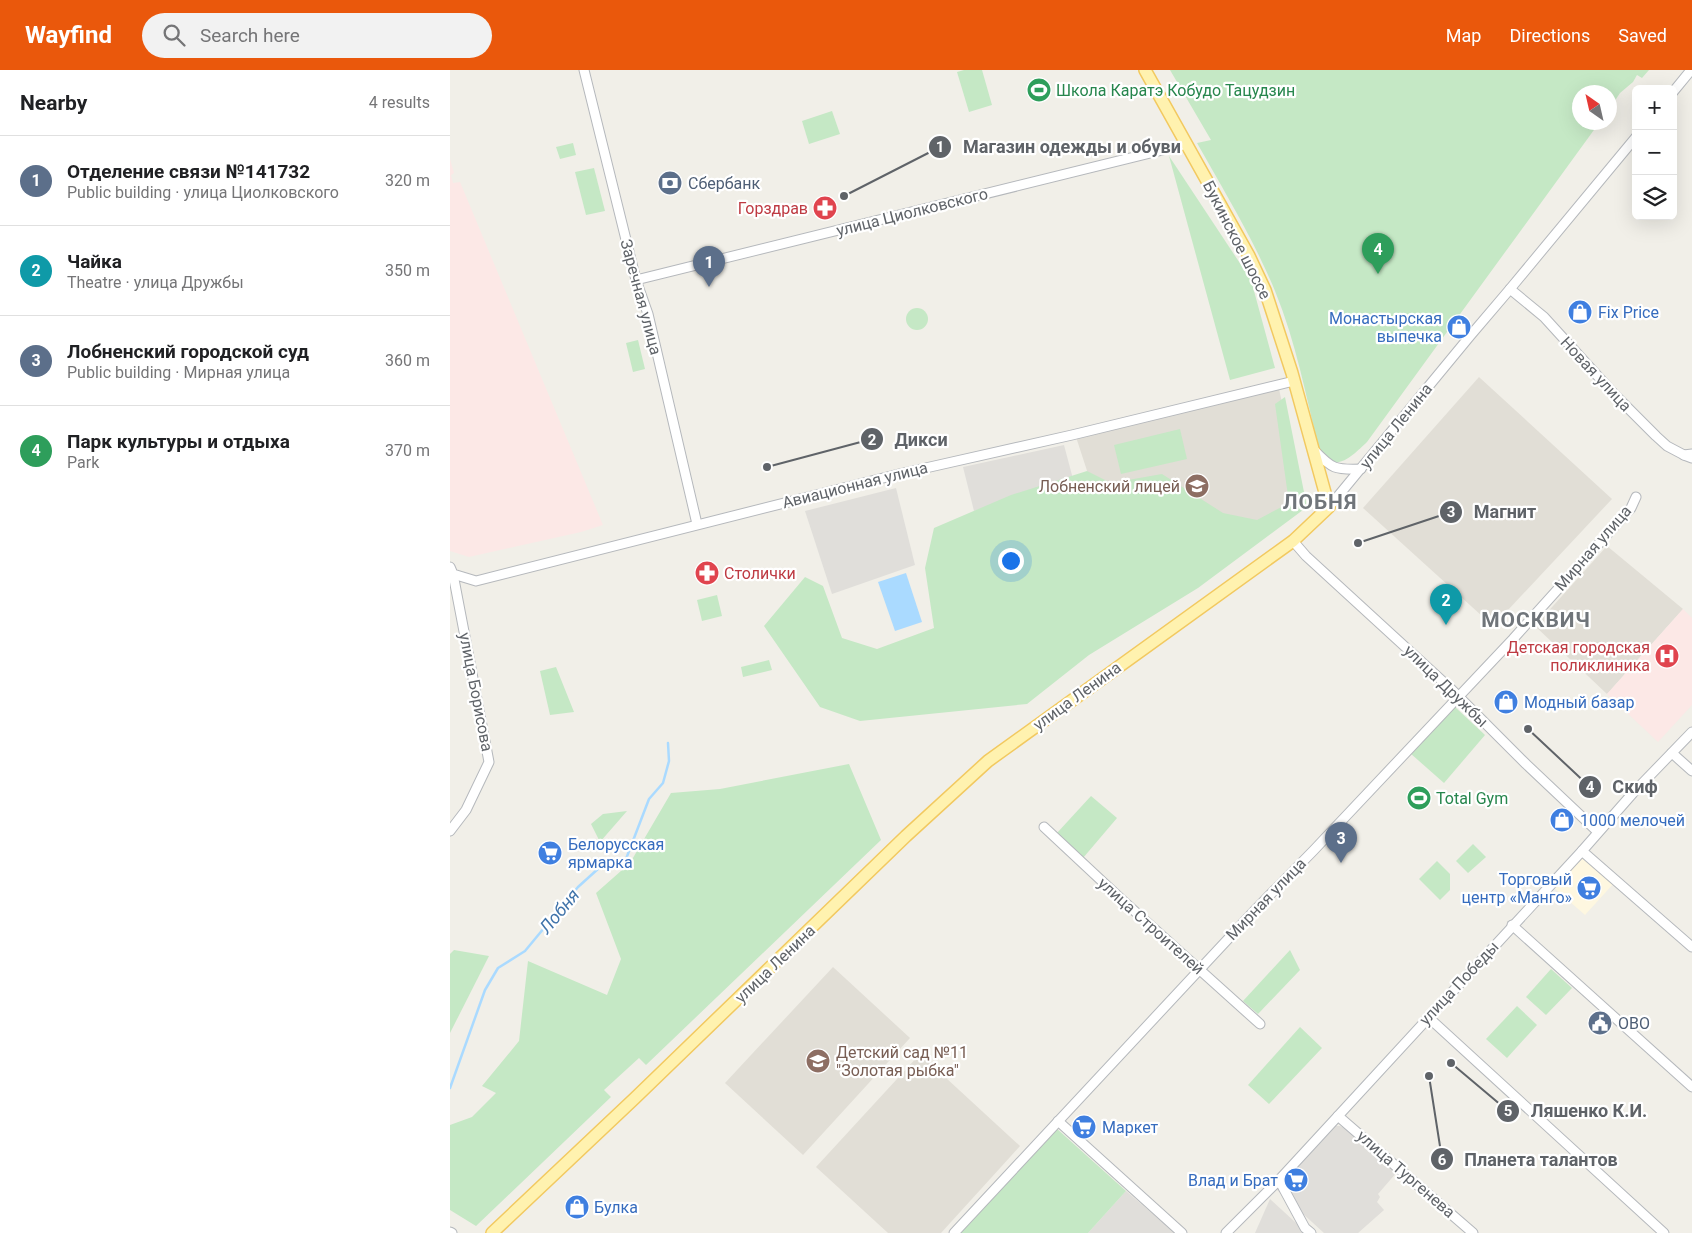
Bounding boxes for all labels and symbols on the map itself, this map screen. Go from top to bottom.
sports icon: Школа Каратэ Кобудо Тацудзин [1026,77,1052,103]
place label: Школа Каратэ Кобудо Тацудзин [1056,81,1295,100]
north arrow [1572,85,1617,130]
callout: Магазин одежды и обуви [928,131,1191,164]
text: Магазин одежды и обуви [963,136,1181,157]
text: 1 [936,138,944,156]
bank icon: Сбербанк [657,170,683,196]
place label: Сбербанк [688,174,761,193]
street label: Букинское шоссе [1199,178,1275,302]
street label: улица Циолковского [834,184,990,240]
pharmacy icon: Горздрав [812,195,838,221]
place label: Горздрав [738,199,808,218]
pin: 4 [1362,233,1394,274]
street label: Заречная улица [616,237,666,357]
pin: 1 [693,246,725,287]
shop icon: Fix Price [1567,299,1593,325]
place label: Fix Price [1598,303,1659,322]
place label: Монастырская выпечка [1329,309,1442,346]
shop icon: Монастырская выпечка [1446,314,1472,340]
street label: Новая улица [1557,333,1635,415]
street label: улица Ленина [1356,380,1436,472]
callout: Дикси [860,423,958,456]
text: Дикси [894,429,948,450]
text: 2 [868,431,877,449]
street label: Авиационная улица [780,458,930,512]
school or university icon: Лобненский лицей [1184,473,1210,499]
place label: Лобненский лицей [1039,477,1180,496]
district label: ЛОБНЯ [1283,490,1357,514]
callout: Магнит [1439,496,1546,529]
text: Магнит [1474,501,1536,522]
street label: Мирная улица [1551,501,1635,595]
text: 3 [1447,503,1455,521]
your location [998,548,1024,574]
pharmacy icon: Столички [694,560,720,586]
place label: Столички [724,564,796,583]
pin: 2 [1430,584,1462,625]
district label: МОСКВИЧ [1481,608,1591,632]
street label: улица Борисова [455,631,497,753]
place label: Детская городская поликлиника [1507,638,1650,675]
street label: улица Дружбы [1400,641,1492,731]
hospital icon: Детская городская поликлиника [1654,643,1680,669]
street label: улица Ленина [1029,658,1125,734]
shop icon: Модный базар [1493,689,1519,715]
place label: Модный базар [1524,693,1634,712]
callout: Скиф [1578,771,1668,804]
text: Скиф [1612,776,1658,797]
text: 4 [1586,778,1595,796]
sports icon: Total Gym [1406,785,1432,811]
place label: Total Gym [1436,789,1508,808]
shop icon: 1000 мелочей [1549,807,1575,833]
place label: 1000 мелочей [1580,811,1685,830]
pin: 3 [1325,822,1357,863]
place label: Белорусская ярмарка [568,835,664,872]
supermarket icon: Белорусская ярмарка [537,840,563,866]
street label: Мирная улица [1222,854,1310,944]
place label: Торговый центр «Манго» [1462,870,1572,907]
street label: улица Строителей [1094,873,1208,979]
supermarket icon: Торговый центр «Манго» [1576,875,1602,901]
water label: Лобня [534,885,584,938]
street label: улица Ленина [731,921,819,1007]
street label: улица Победы [1415,937,1503,1029]
public building icon: ОВО [1587,1010,1613,1036]
place label: ОВО [1618,1014,1650,1033]
place label: Детский сад №11 "Золотая рыбка" [836,1043,968,1080]
school or university icon: Детский сад №11 "Золотая рыбка" [805,1048,831,1074]
callout: Ляшенко К.И. [1496,1094,1657,1127]
text: Ляшенко К.И. [1531,1100,1647,1121]
text: 5 [1504,1102,1512,1120]
supermarket icon: Маркет [1071,1114,1097,1140]
place label: Маркет [1102,1118,1159,1137]
street label: улица Тургенева [1353,1126,1459,1222]
callout: Планета талантов [1430,1143,1628,1176]
text: Планета талантов [1464,1149,1618,1170]
text: 6 [1438,1151,1447,1169]
supermarket icon: Влад и Брат [1283,1167,1309,1193]
place label: Влад и Брат [1188,1171,1278,1190]
shop icon: Булка [564,1194,590,1220]
place label: Булка [594,1198,638,1217]

